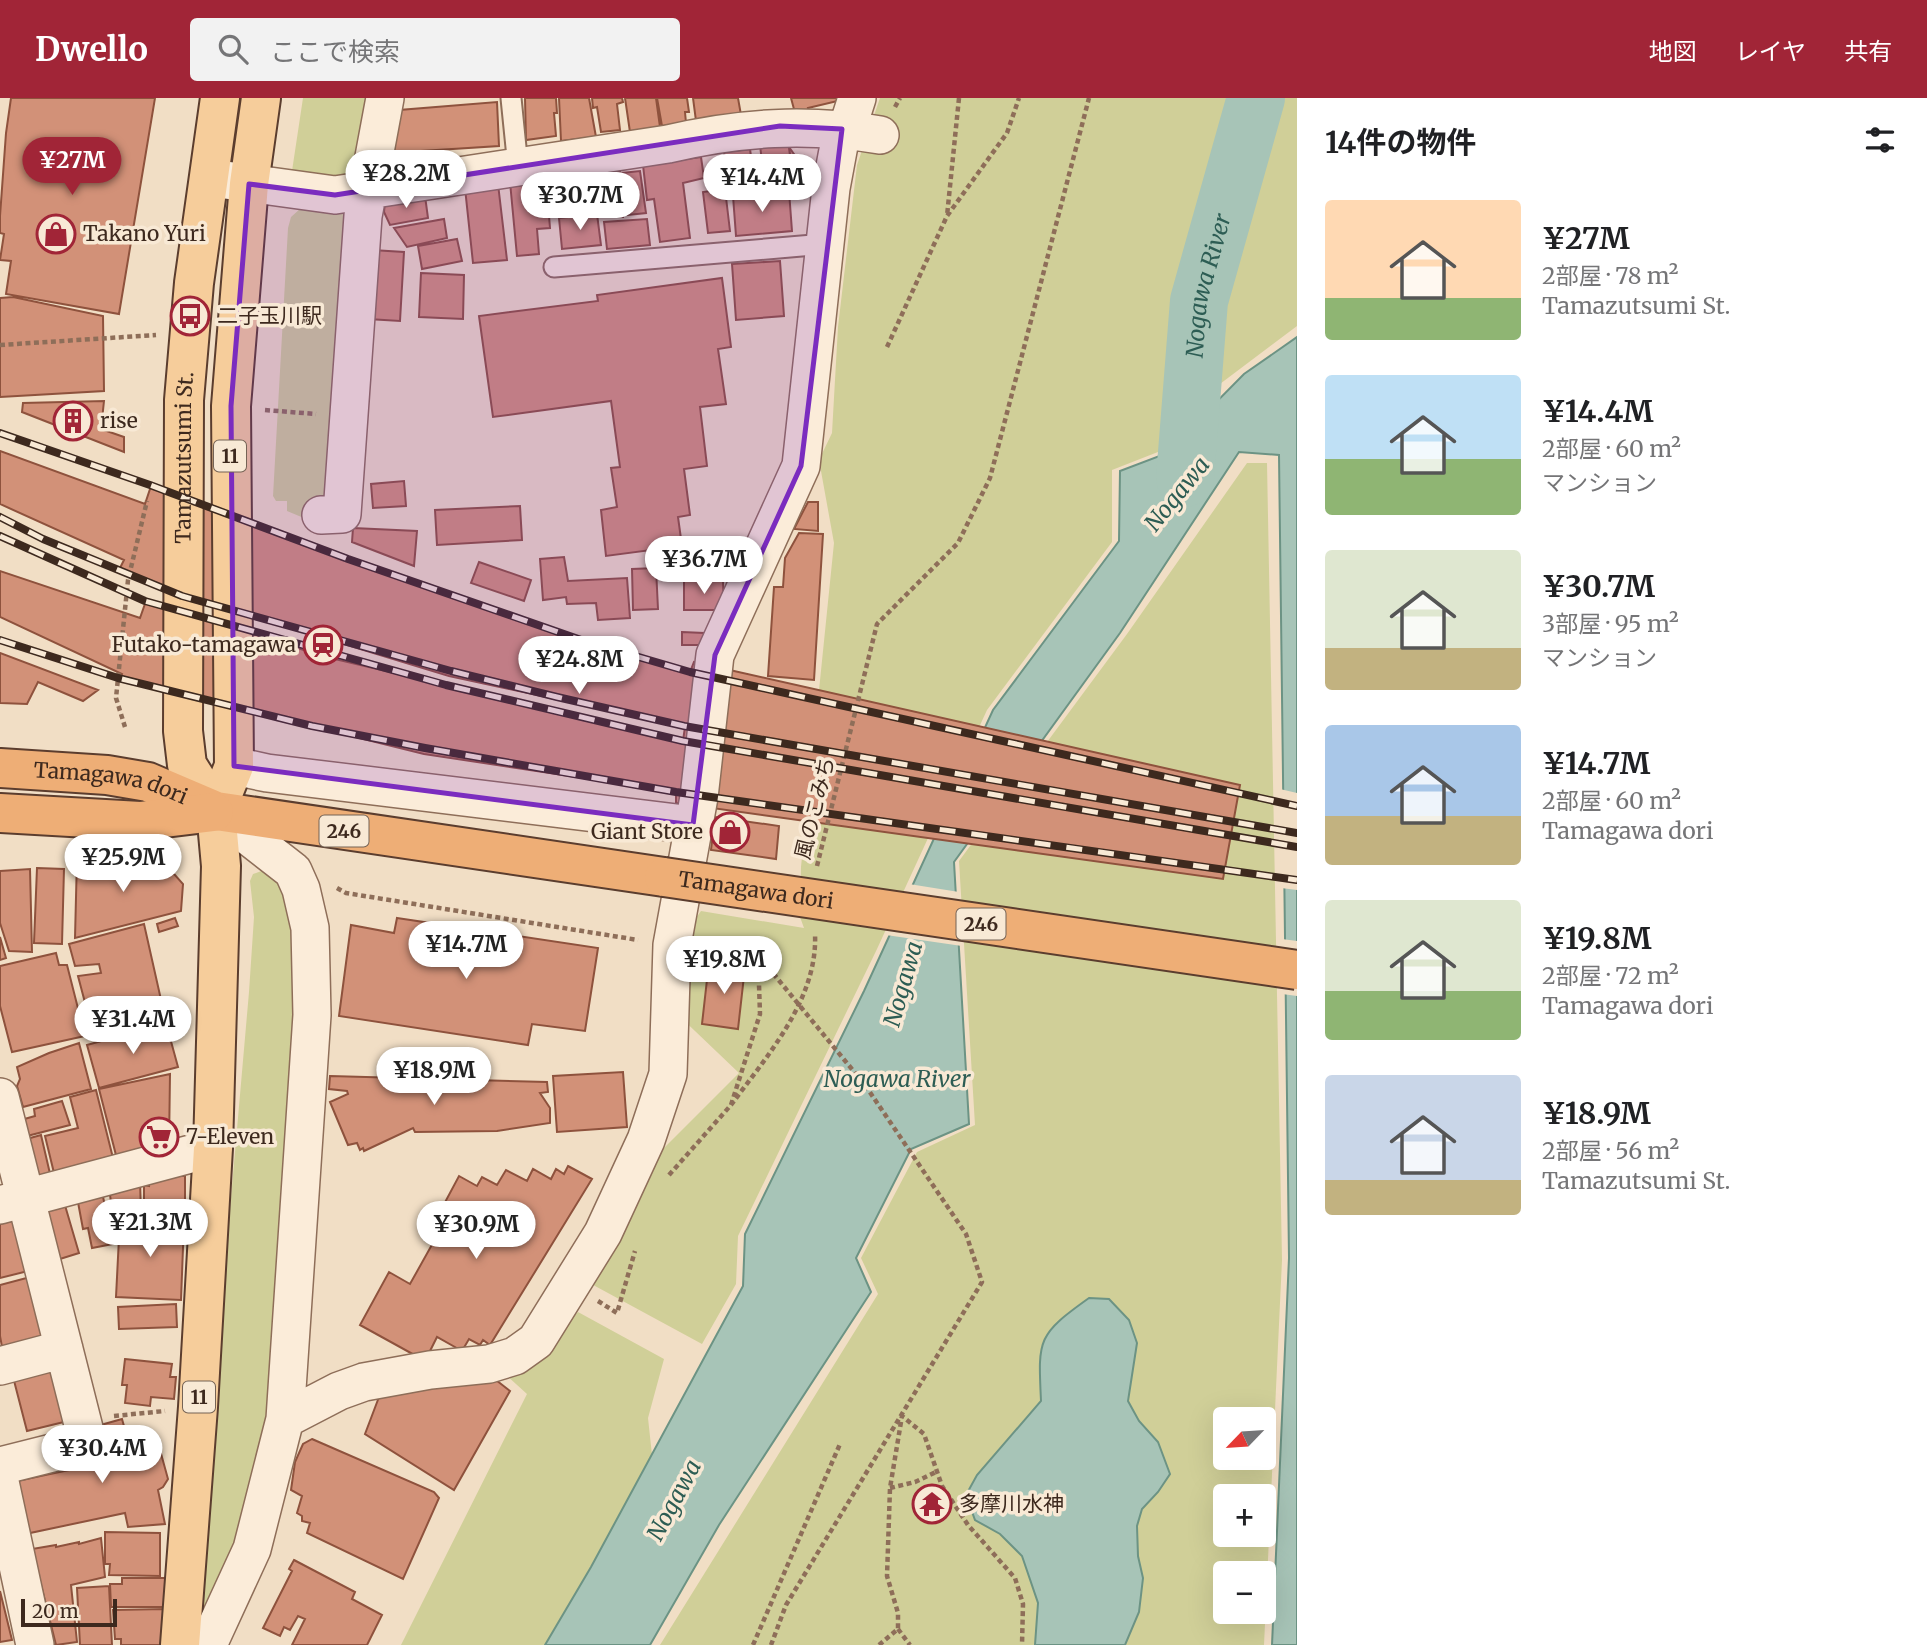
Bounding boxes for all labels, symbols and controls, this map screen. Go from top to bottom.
search box [190,18,680,81]
text: Dwello [35,29,148,70]
icon: search [214,30,252,68]
text: ここで検索 [270,35,400,68]
text: 地図 [1649,36,1697,67]
text: レイヤ [1735,36,1806,67]
text: 共有 [1844,36,1892,67]
icon: filters [1861,121,1899,159]
text: 14件の物件 [1325,123,1476,161]
pin: ¥27M [31,138,113,197]
text: ¥27M [38,145,106,174]
pin: ¥28.2M [349,150,463,210]
pin: ¥14.4M [705,155,819,214]
text: ¥28.2M [362,158,450,187]
text: ¥14.4M [719,162,805,191]
pin: ¥30.7M [523,172,637,232]
text: ¥30.7M [537,180,623,209]
water label: Nogawa River [1180,210,1237,359]
shop icon: Takano Yuri [35,213,77,255]
text: ¥27M [1542,219,1630,257]
place label: Takano Yuri [83,220,206,247]
icon: home [1381,228,1465,312]
text: 2部屋 · 78 m² [1542,261,1678,290]
text: Tamazutsumi St. [1542,291,1730,320]
bus stop icon: 二子玉川駅 [169,295,211,337]
place label: 二子玉川駅 [217,302,322,329]
street label: Tamazutsumi St. [170,370,199,544]
text: ¥14.4M [1542,392,1654,430]
building icon: rise [52,400,94,442]
icon: home [1381,403,1465,487]
place label: rise [100,407,138,434]
text: 2部屋 · 60 m² [1542,434,1681,463]
road number: 11 [214,440,246,472]
water label: Nogawa [1138,451,1215,537]
text: マンション [1542,468,1657,497]
pin: ¥36.7M [647,536,761,596]
text: ¥36.7M [661,544,747,573]
text: ¥30.7M [1542,567,1655,605]
icon: home [1381,578,1465,662]
text: 3部屋 · 95 m² [1542,609,1679,638]
station icon: Futako-tamagawa [302,624,344,666]
place label: Futako-tamagawa [111,631,296,658]
pin: ¥24.8M [522,636,636,696]
text: マンション [1542,643,1657,672]
text: ¥24.8M [534,644,624,673]
text: ¥14.7M [1542,744,1650,782]
icon: home [1381,753,1465,837]
street label: 風のこみち [789,754,840,862]
street label: Tamagawa dori [33,756,192,810]
text: 2部屋 · 60 m² [1542,786,1681,815]
shop icon: Giant Store [709,811,751,853]
road number: 246 [320,816,368,846]
text: Tamagawa dori [1542,816,1713,845]
place label: Giant Store [591,818,703,845]
pin: ¥25.9M [66,834,180,894]
text: ¥25.9M [81,842,165,871]
street label: Tamagawa dori [677,865,836,915]
road number: 246 [956,908,1006,940]
text: ¥19.8M [1542,919,1651,957]
pin: ¥14.7M [409,922,523,981]
icon: home [1381,928,1465,1012]
text: ¥14.7M [424,929,508,958]
pin: ¥19.8M [667,936,781,996]
water label: Nogawa [877,938,929,1030]
text: ¥19.8M [682,944,766,973]
text: 2部屋 · 72 m² [1542,961,1679,990]
text: Tamagawa dori [1542,991,1713,1020]
pin: ¥31.4M [76,996,190,1056]
text: ¥31.4M [90,1004,176,1033]
pin: ¥18.9M [377,1048,491,1107]
text: ¥18.9M [392,1055,476,1084]
water label: Nogawa River [824,1064,971,1093]
text: ¥18.9M [1542,1094,1651,1132]
icon: home [1381,1103,1465,1187]
supermarket icon: 7-Eleven [138,1116,180,1158]
place label: 7-Eleven [186,1123,274,1150]
text: 2部屋 · 56 m² [1542,1136,1679,1165]
text: Tamazutsumi St. [1542,1166,1730,1195]
pin: ¥21.3M [93,1200,207,1259]
pin: ¥30.9M [419,1202,533,1261]
text: ¥21.3M [108,1207,192,1236]
text: ¥30.9M [433,1209,519,1238]
road number: 11 [183,1382,215,1413]
north arrow [1213,1407,1276,1470]
map controls [1213,1407,1276,1624]
pin: ¥30.4M [45,1426,159,1485]
text: ¥30.4M [57,1433,147,1462]
water label: Nogawa [640,1454,707,1545]
temple icon: 多摩川水神 [911,1483,953,1525]
button: + [1213,1484,1276,1547]
place label: 多摩川水神 [959,1490,1064,1517]
button: − [1213,1561,1276,1624]
scale bar [21,1596,117,1628]
text: 20 m [32,1599,79,1623]

